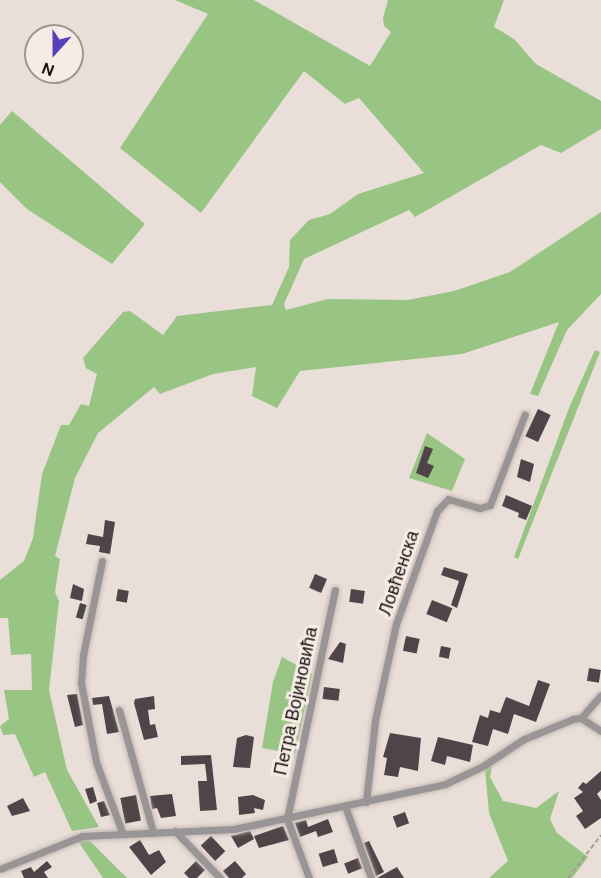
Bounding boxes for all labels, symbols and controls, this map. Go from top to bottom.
north arrow [24,24,84,84]
text: N [39,58,57,81]
street label: Ловћенска [374,528,424,618]
street label: Петра Војиновића [270,625,322,777]

